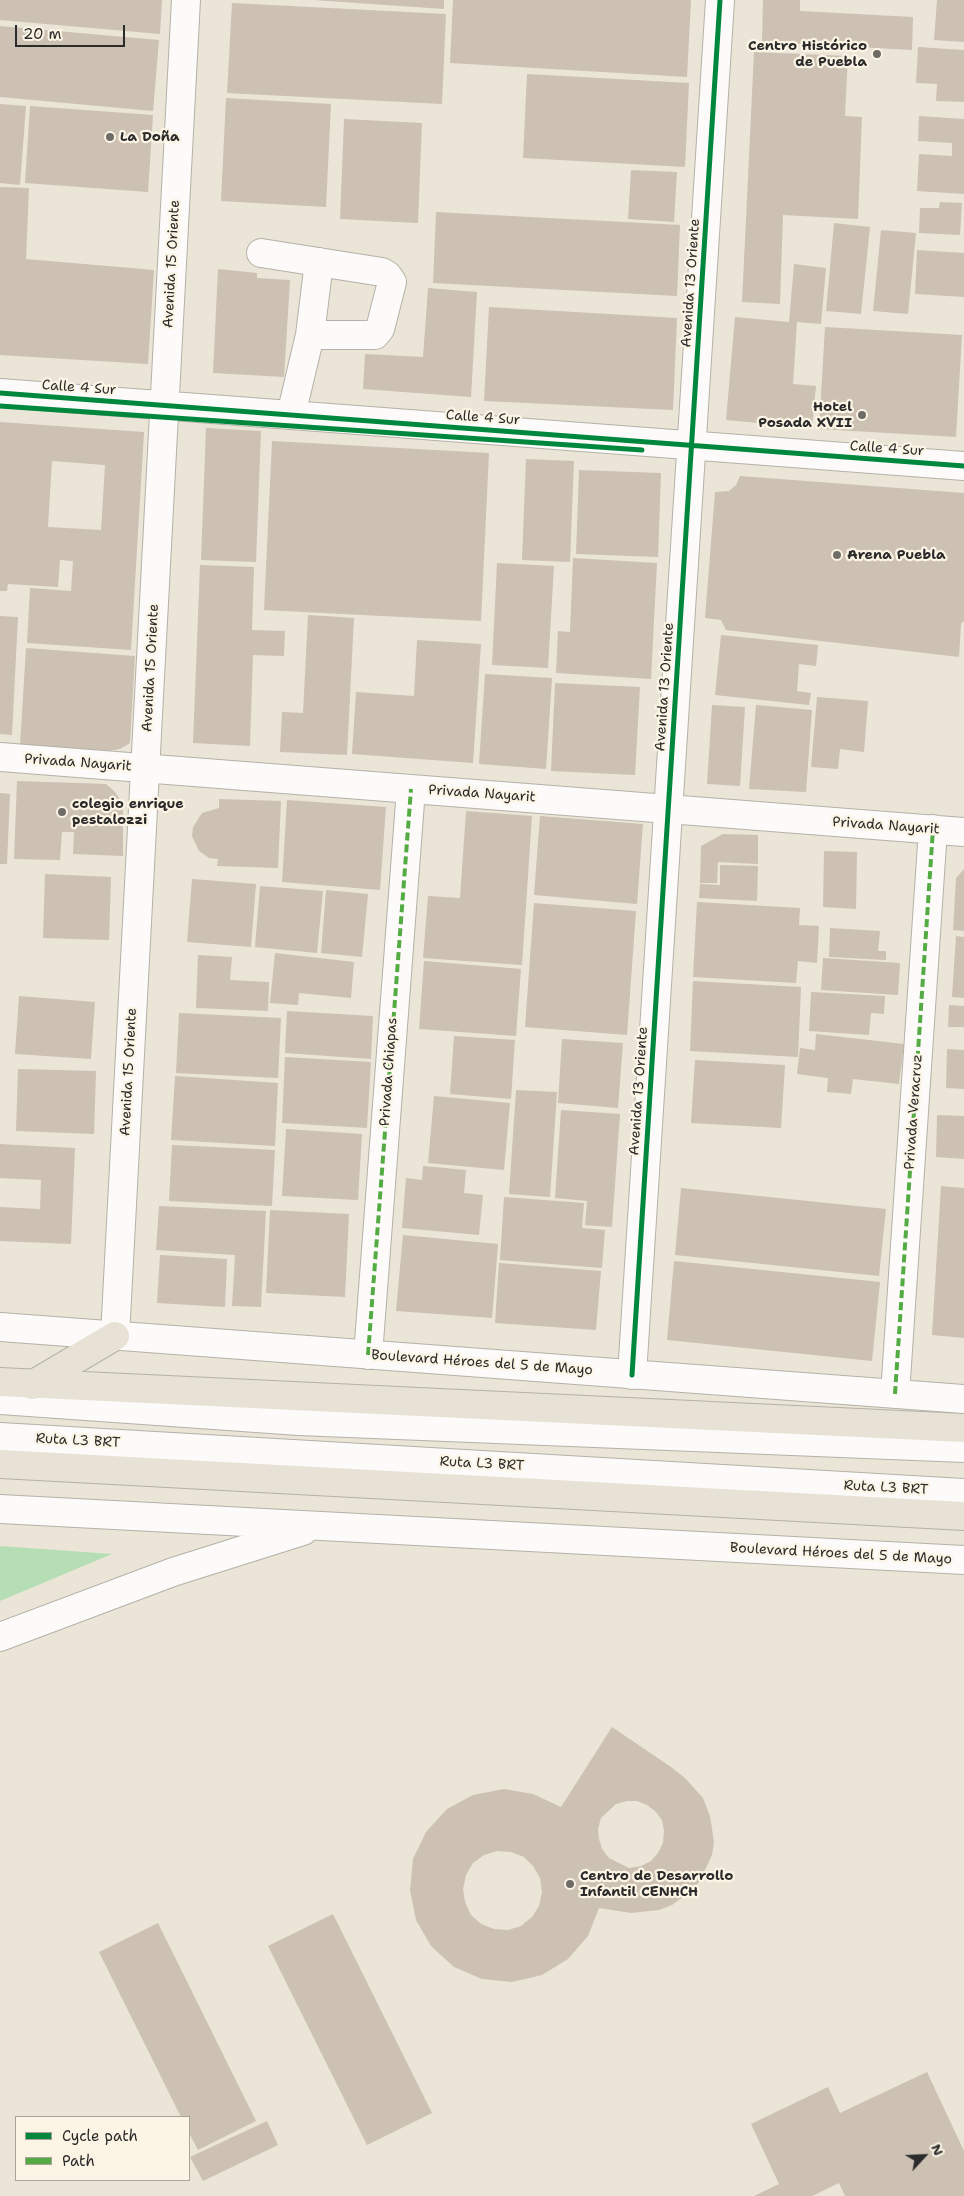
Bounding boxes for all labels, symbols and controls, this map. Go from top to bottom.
scale bar [18,15,128,47]
text: 20 m [23,24,62,44]
place label: Centro Histórico de Puebla [748,38,867,70]
marker: Centro Histórico de Puebla [871,48,883,60]
place label: La Doña [120,129,180,145]
marker: La Doña [104,131,116,143]
street label: Avenida 15 Oriente [160,199,184,329]
street label: Avenida 13 Oriente [678,218,704,348]
street label: Calle 4 Sur [41,377,117,399]
place label: Hotel Posada XVII [758,399,852,432]
street label: Calle 4 Sur [445,407,521,429]
marker: Hotel Posada XVII [856,409,868,421]
street label: Calle 4 Sur [849,438,925,460]
place label: Arena Puebla [847,547,946,563]
marker: Arena Puebla [831,549,843,561]
street label: Avenida 15 Oriente [139,603,163,733]
street label: Avenida 13 Oriente [652,622,678,752]
street label: Privada Nayarit [24,751,132,775]
street label: Privada Nayarit [428,782,536,806]
place label: colegio enrique pestalozzi [72,796,184,829]
marker: colegio enrique pestalozzi [56,806,68,818]
street label: Privada Nayarit [832,814,940,838]
street label: Avenida 15 Oriente [117,1007,141,1137]
street label: Privada Chiapas [377,1017,401,1127]
street label: Avenida 13 Oriente [626,1026,652,1156]
street label: Privada Veracruz [902,1054,926,1170]
street label: Boulevard Héroes del 5 de Mayo [371,1347,593,1379]
street label: Ruta L3 BRT [35,1430,121,1452]
street label: Ruta L3 BRT [439,1453,525,1475]
street label: Ruta L3 BRT [843,1477,929,1499]
street label: Boulevard Héroes del 5 de Mayo [730,1540,952,1568]
place label: Centro de Desarrollo Infantil CENHCH [580,1868,733,1900]
marker: Centro de Desarrollo Infantil CENHCH [564,1878,576,1890]
legend [15,2116,190,2181]
text: Cycle path [62,2126,138,2146]
north arrow [899,2131,949,2181]
text: N [927,2141,948,2158]
text: Path [62,2151,95,2171]

